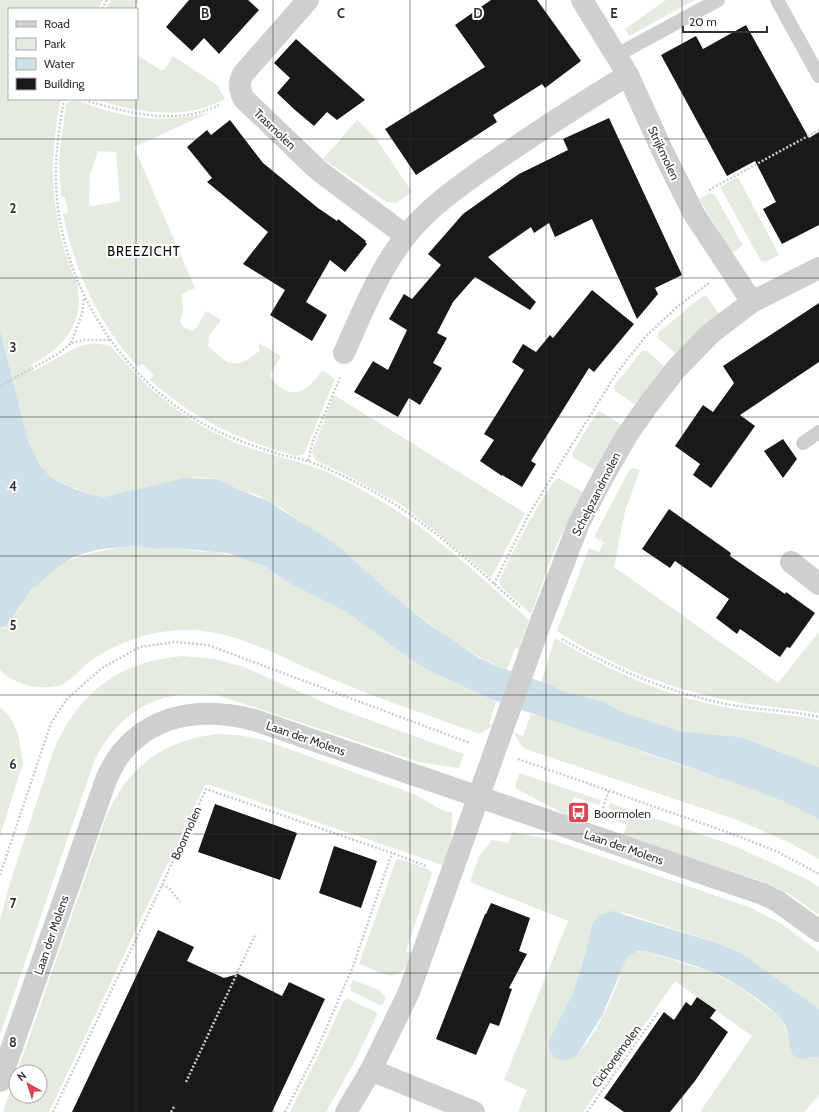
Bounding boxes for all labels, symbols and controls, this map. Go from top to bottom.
text: B [201,5,209,21]
text: C [337,5,345,21]
text: D [473,5,483,21]
text: E [610,5,618,21]
legend [8,8,138,100]
scale bar [683,8,767,34]
text: 20 m [689,14,717,29]
text: Road [44,16,70,31]
text: Park [44,36,66,51]
text: Water [44,56,75,71]
text: Building [44,76,86,91]
street label: Trasmolen [251,105,299,153]
street label: Strijkmolen [645,124,683,183]
text: 2 [10,200,17,216]
district label: BREEZICHT [107,243,181,259]
text: 3 [9,339,17,355]
street label: Schelpzandmolen [568,449,624,538]
text: 4 [9,478,17,494]
text: 5 [10,617,17,633]
street label: Laan der Molens [264,717,348,759]
text: 6 [9,756,17,772]
bus stop icon: Boormolen [565,800,591,826]
street label: Boormolen [168,804,205,862]
place label: Boormolen [594,806,651,821]
street label: Laan der Molens [582,826,666,868]
street label: Laan der Molens [30,893,72,977]
text: 7 [10,895,17,911]
street label: Cichoreimolen [588,1021,644,1090]
text: 8 [9,1034,17,1050]
north arrow [8,1064,48,1104]
text: N [14,1068,29,1084]

